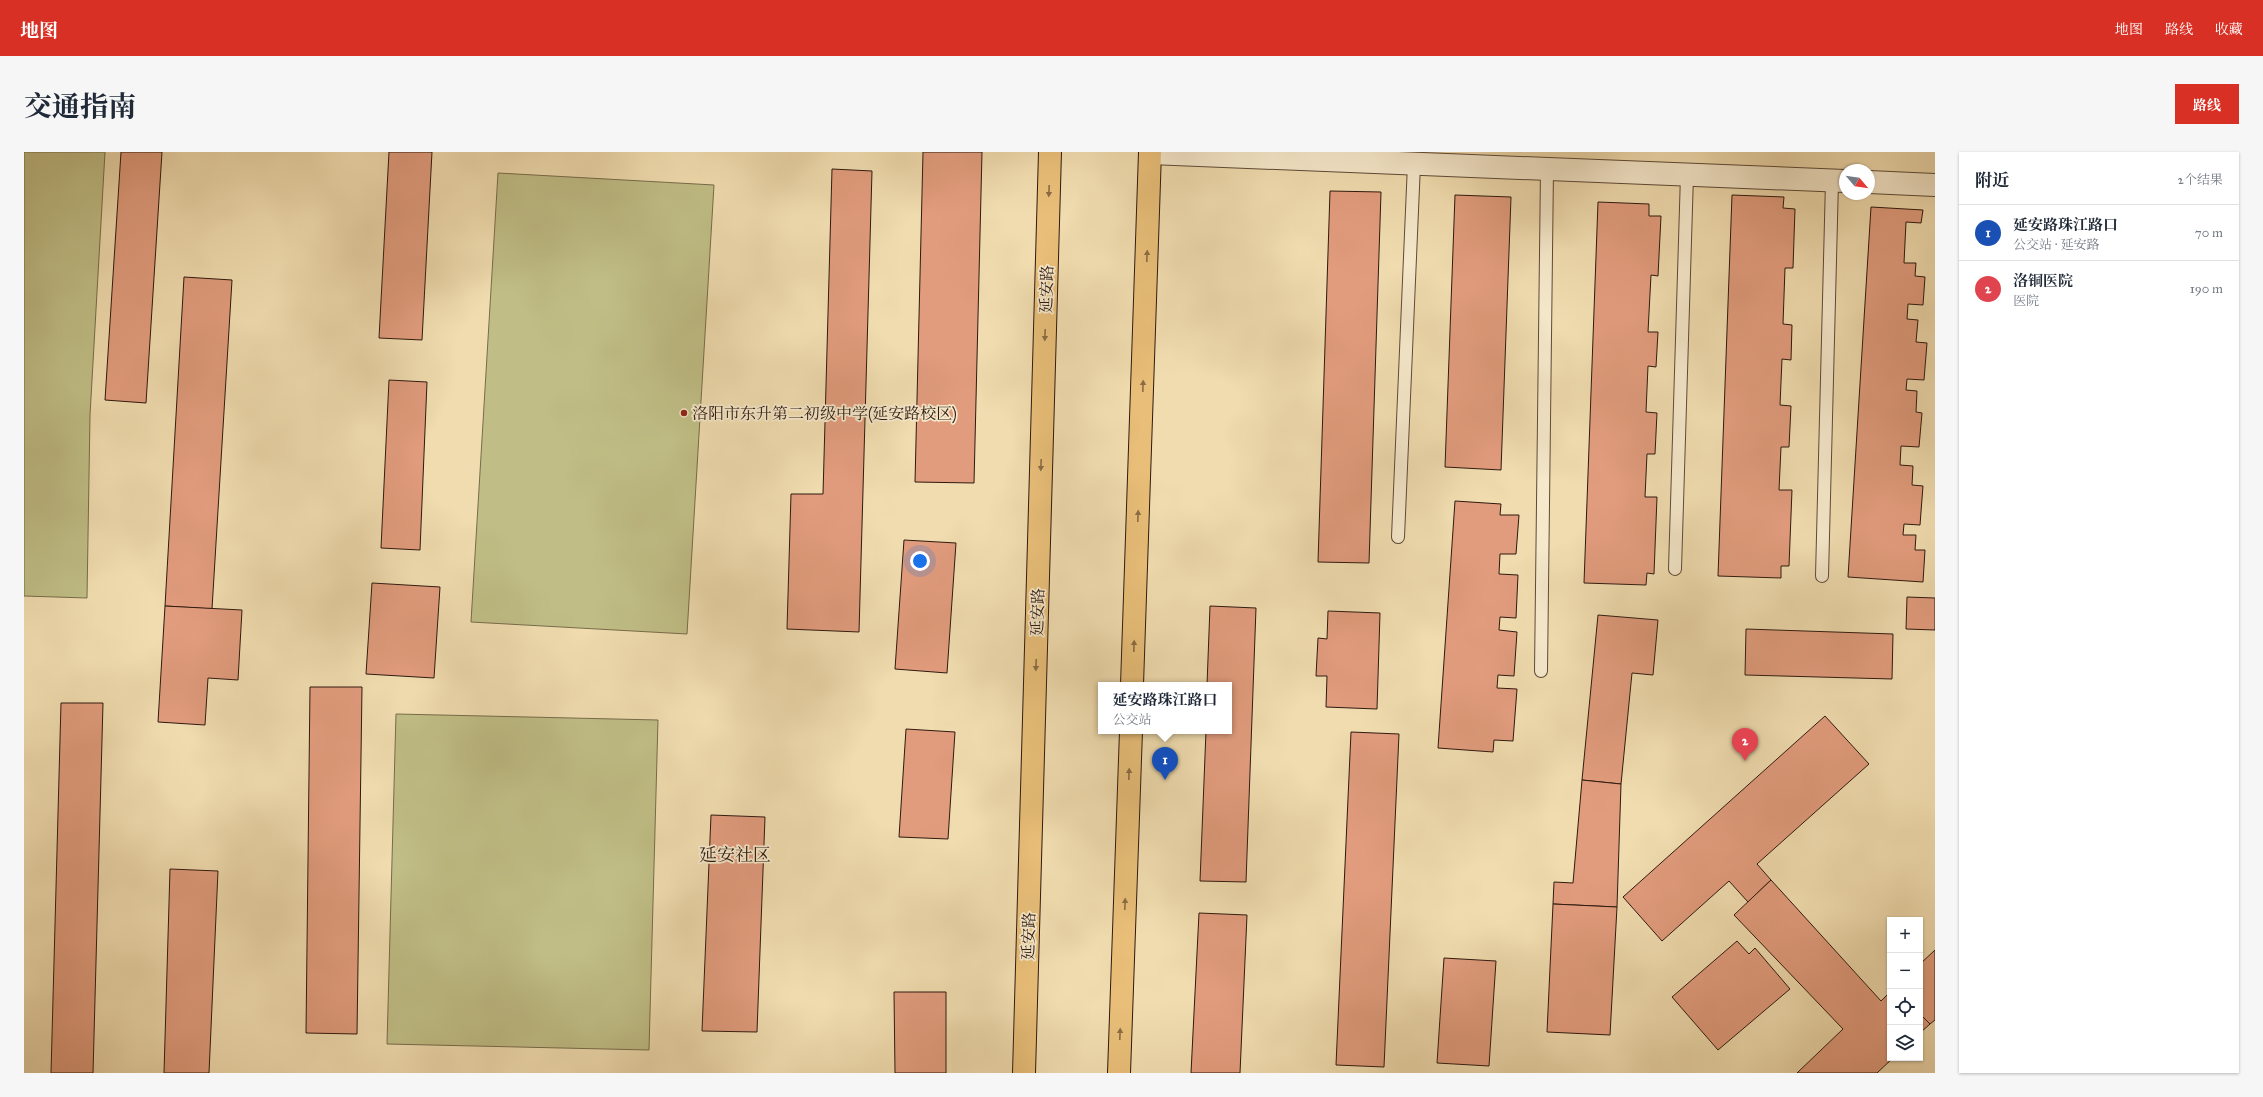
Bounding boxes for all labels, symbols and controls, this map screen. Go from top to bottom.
text: 地图 [20,19,58,42]
text: 地图 [2115,21,2143,38]
text: 路线 [2165,21,2193,38]
text: 收藏 [2215,21,2243,38]
button: 路线 [2175,84,2239,124]
text: 交通指南 [24,89,136,124]
north arrow [1839,164,1875,200]
text: 附近 [1975,170,2009,191]
text: 2个结果 [2178,172,2223,188]
one-way arrow [1046,185,1052,198]
text: 延安路珠江路口 [2013,216,2118,234]
text: 1 [1985,225,1991,241]
text: 70 m [2195,225,2223,241]
text: 公交站 · 延安路 [2013,237,2099,253]
one-way arrow [1144,249,1150,262]
street label: 延安路 [1036,265,1057,313]
text: 洛铜医院 [2013,272,2073,290]
text: 2 [1985,281,1991,297]
text: 190 m [2190,281,2223,297]
text: 医院 [2013,293,2039,309]
one-way arrow [1042,329,1048,342]
one-way arrow [1139,380,1146,392]
place label: 洛阳市东升第二初级中学(延安路校区) [692,404,957,424]
marker: 洛阳市东升第二初级中学(延安路校区) [679,408,689,418]
one-way arrow [1038,459,1045,471]
one-way arrow [1135,509,1141,522]
your location [910,551,930,571]
street label: 延安路 [1027,588,1048,636]
one-way arrow [1130,640,1137,652]
one-way arrow [1032,659,1039,671]
popup [1098,682,1232,734]
text: 延安路珠江路口 [1112,691,1218,709]
text: 公交站 [1112,712,1152,728]
pin: 2 [1732,728,1758,761]
pin: 1 [1152,747,1178,780]
one-way arrow [1126,768,1133,780]
district label: 延安社区 [699,844,771,866]
one-way arrow [1122,897,1128,910]
street label: 延安路 [1018,912,1039,960]
map controls [1887,917,1923,1061]
button: + [1887,917,1923,953]
button: − [1887,953,1923,989]
button: locate [1887,989,1923,1025]
button: layers [1887,1025,1923,1061]
one-way arrow [1117,1028,1124,1040]

